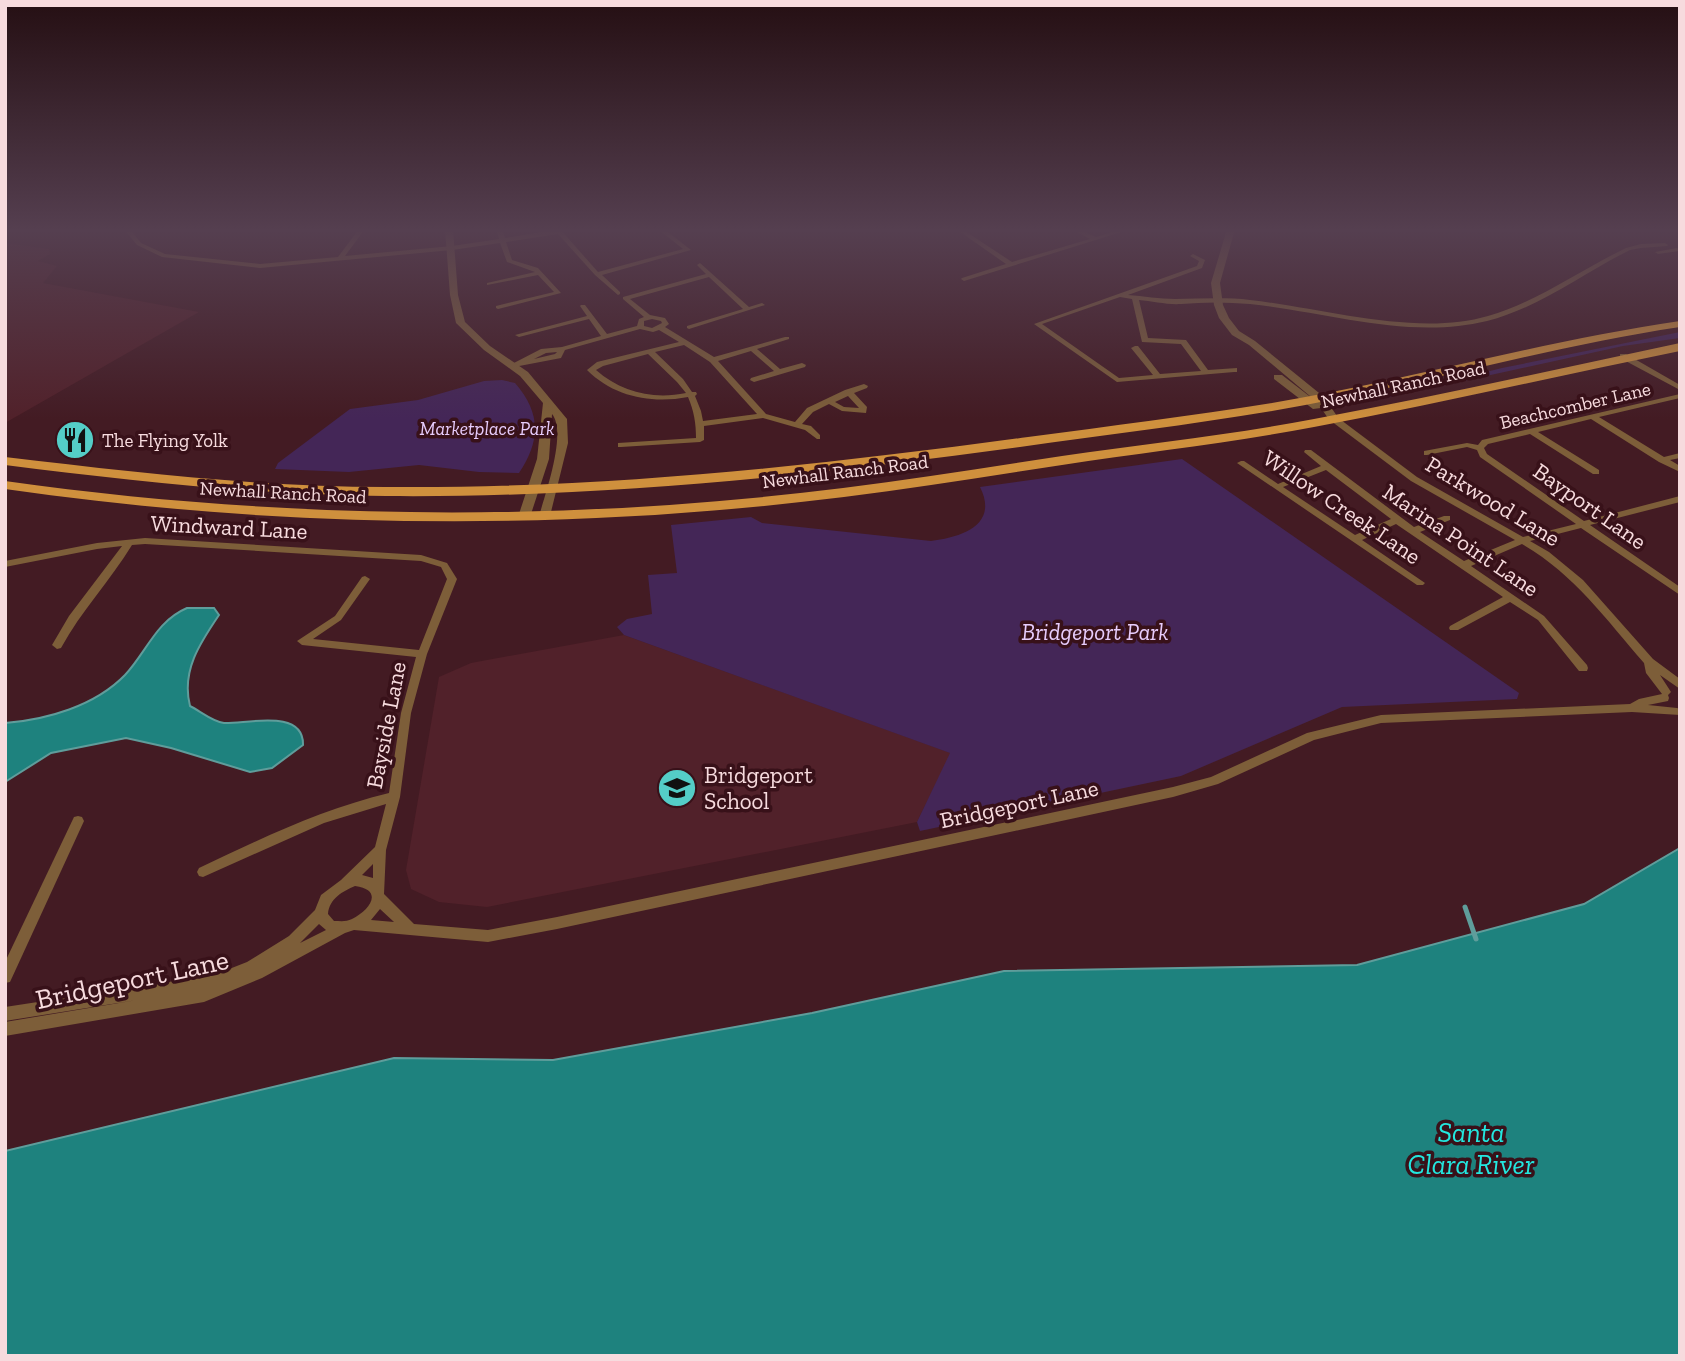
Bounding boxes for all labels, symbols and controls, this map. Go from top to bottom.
street label: Newhall Ranch Road [1319,356,1488,413]
street label: Beachcomber Lane [1497,377,1653,434]
park label: Marketplace Park [420,417,554,440]
restaurant icon: The Flying Yolk [54,419,96,461]
place label: The Flying Yolk [102,429,228,452]
street label: Willow Creek Lane [1258,444,1426,570]
street label: Newhall Ranch Road [761,450,930,493]
street label: Parkwood Lane [1421,450,1565,552]
street label: Bayport Lane [1528,457,1652,555]
street label: Newhall Ranch Road [199,477,368,508]
street label: Marina Point Lane [1378,477,1544,603]
street label: Windward Lane [150,509,308,545]
park label: Bridgeport Park [1022,618,1168,646]
street label: Bayside Lane [360,659,412,791]
place label: Bridgeport School [704,761,813,815]
school or university icon: Bridgeport School [656,767,698,809]
street label: Bridgeport Lane [937,774,1101,834]
street label: Bridgeport Lane [32,943,232,1016]
water label: Santa Clara River [1408,1116,1535,1181]

